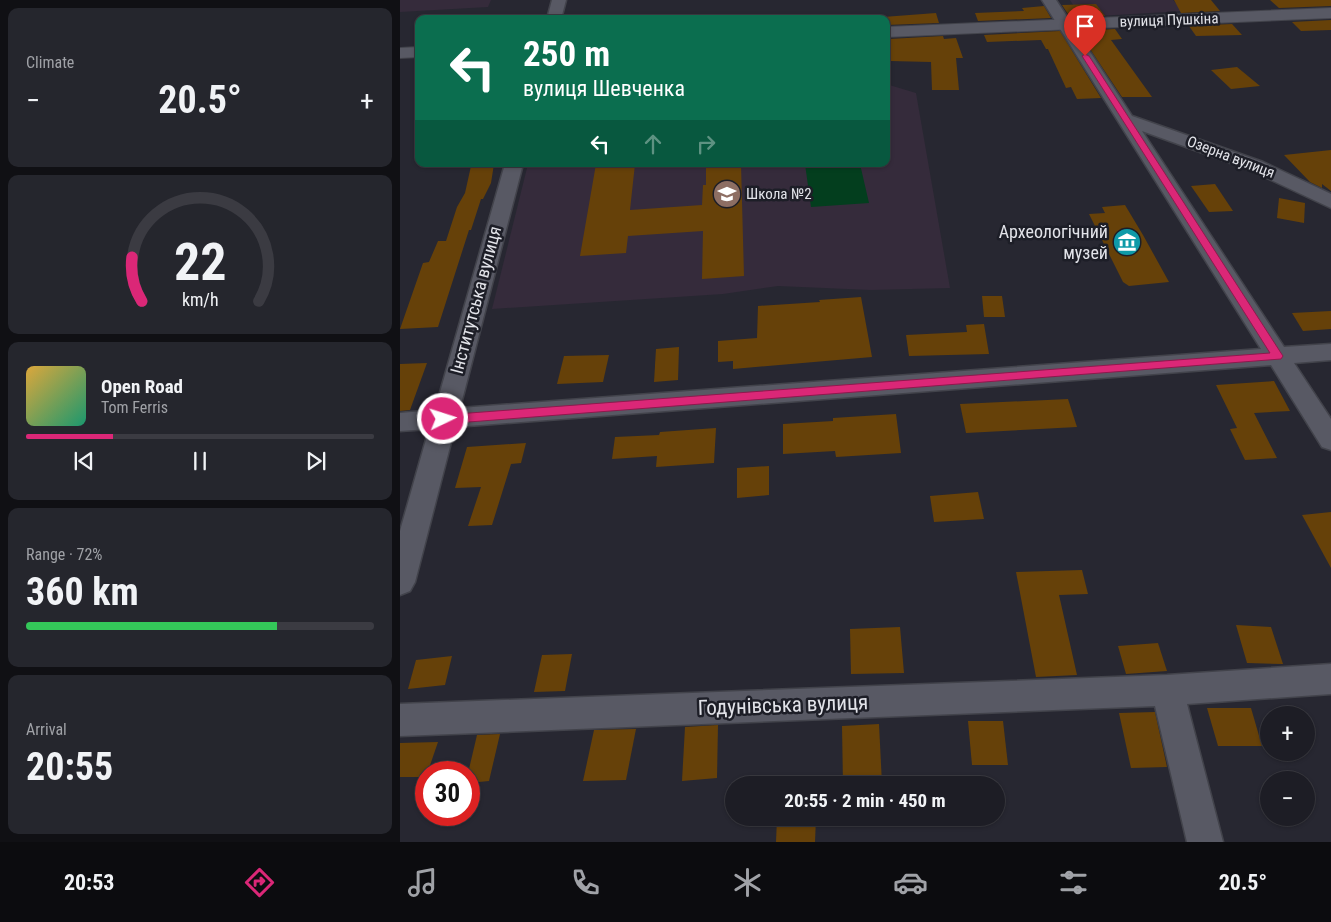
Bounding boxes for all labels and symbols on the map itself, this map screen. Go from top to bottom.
pin [1064,5,1106,56]
street label: вулиця Пушкіна [1119,9,1219,31]
street label: Озерна вулиця [1185,132,1277,182]
school or university icon: Школа №2 [712,179,742,209]
place label: Школа №2 [746,185,812,203]
place label: Археологічний музей [999,221,1108,263]
street label: Інститутська вулиця [446,224,505,376]
museum icon: Археологічний музей [1112,227,1142,257]
position arrow [416,392,468,444]
street label: Годунівська вулиця [697,690,869,720]
speed limit sign: 30 [415,761,480,826]

